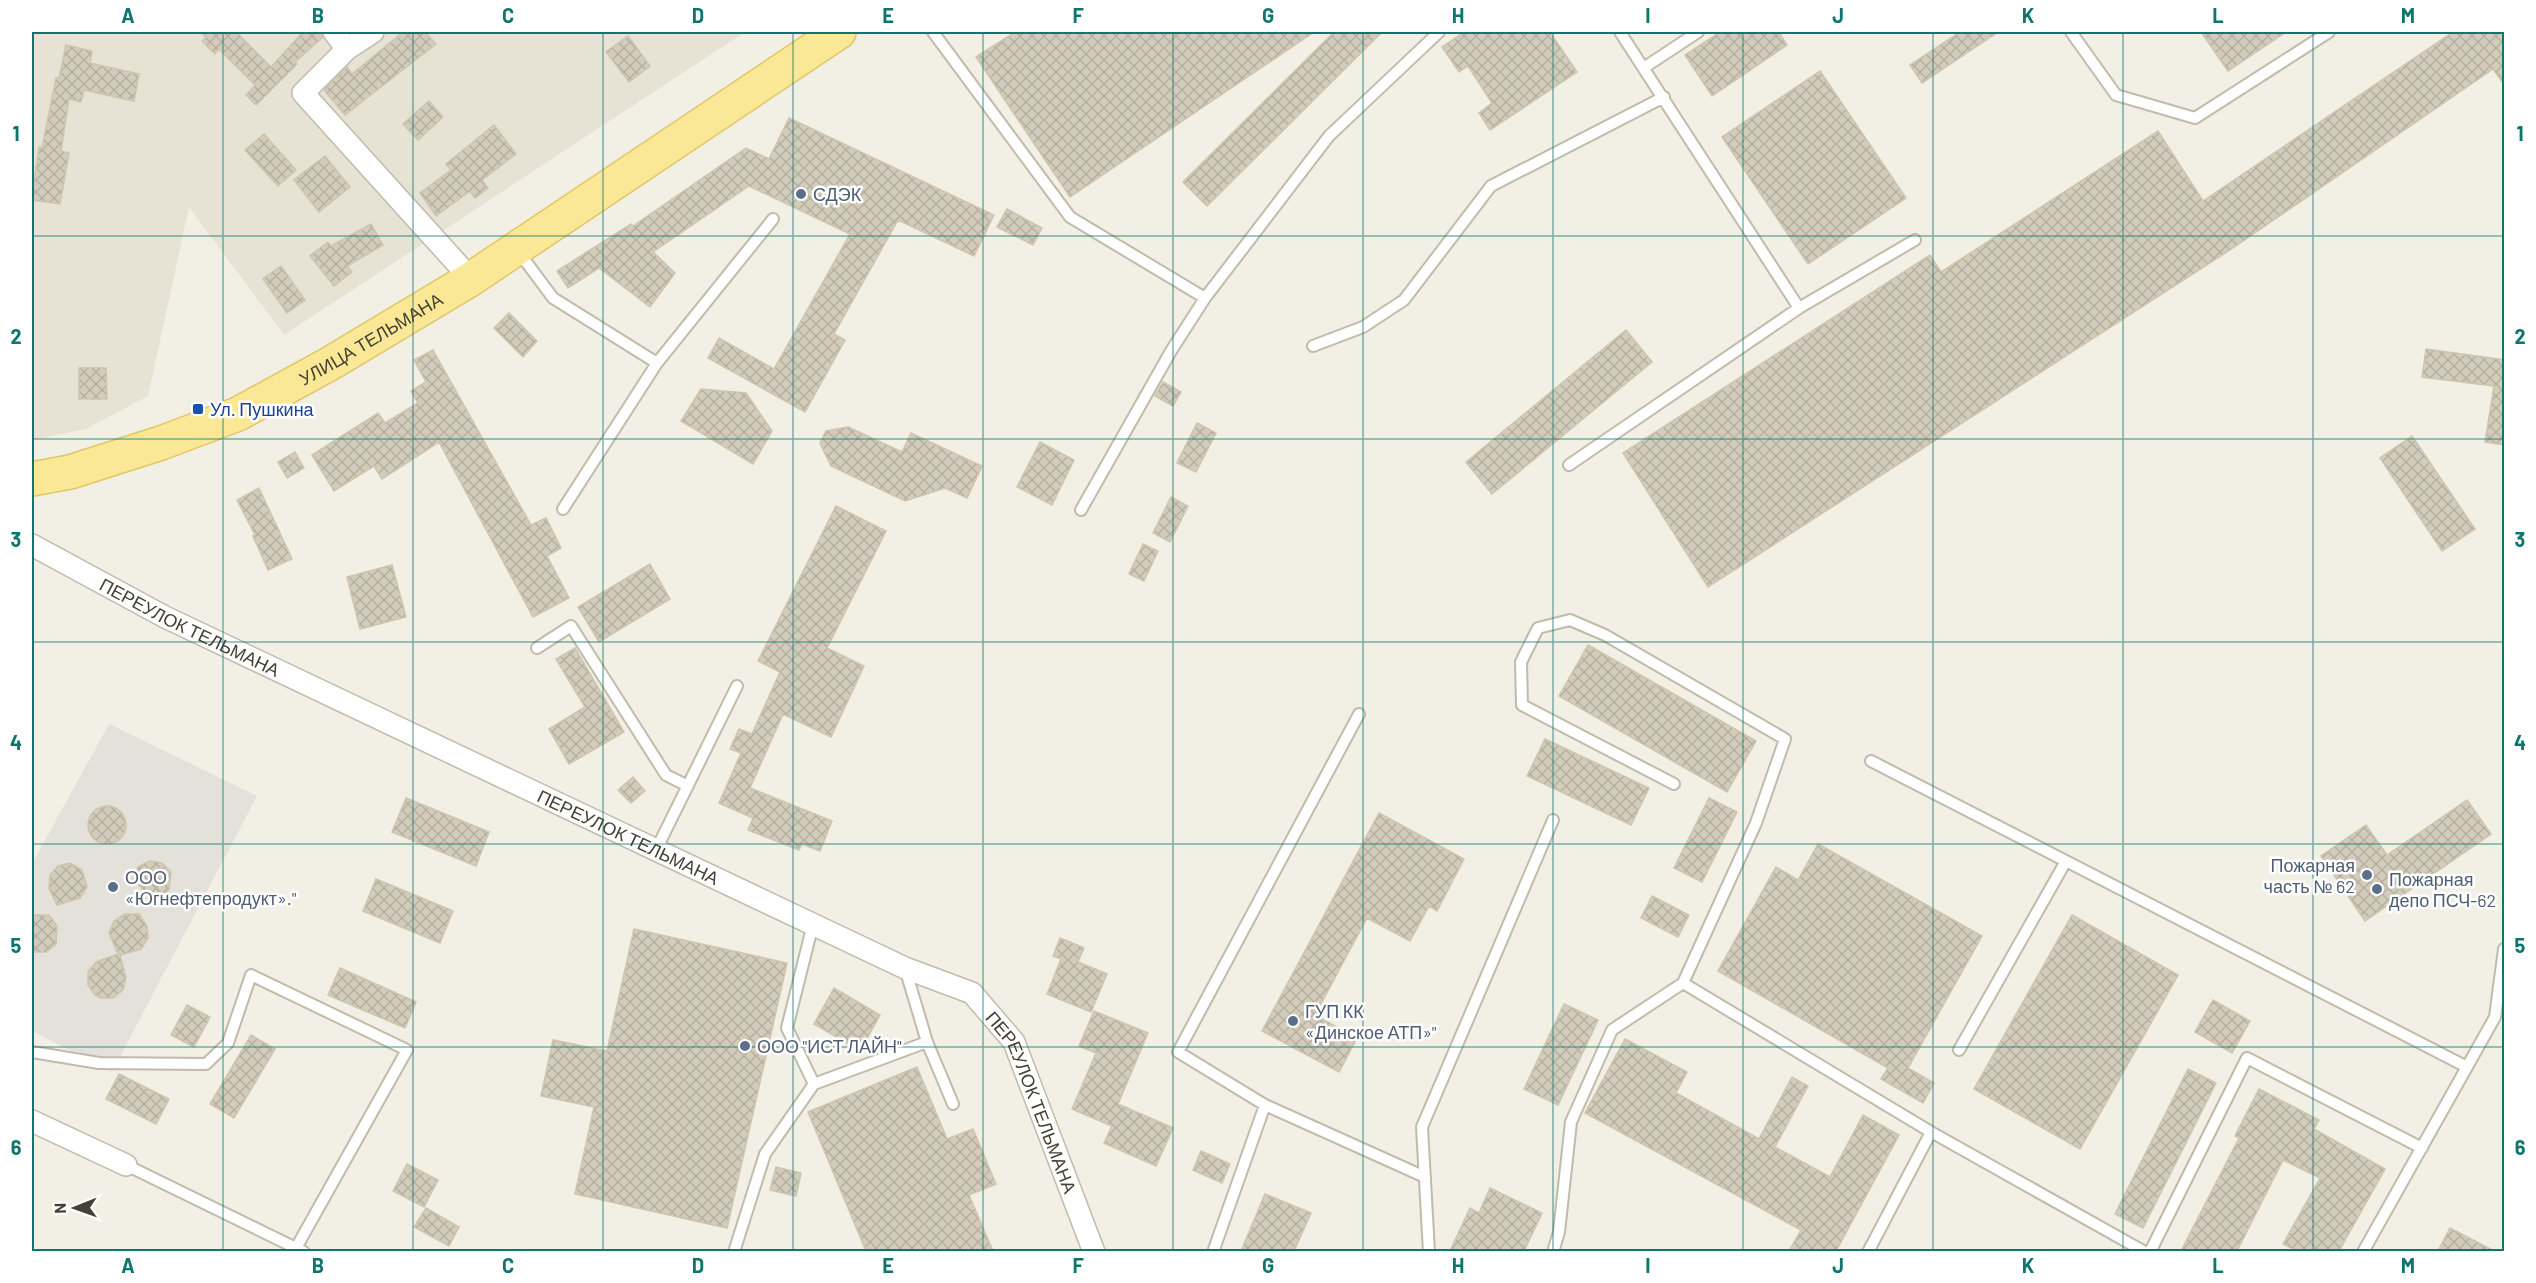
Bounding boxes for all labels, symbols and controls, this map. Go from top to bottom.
text: A [121,3,135,27]
text: B [312,3,324,27]
text: C [502,3,514,27]
text: D [692,3,704,27]
text: E [882,3,894,27]
text: F [1072,3,1084,27]
text: G [1262,3,1274,27]
text: H [1452,3,1464,27]
text: I [1645,3,1651,27]
text: J [1832,3,1844,27]
text: K [2022,3,2035,27]
text: L [2212,3,2224,27]
text: M [2401,3,2415,27]
text: 1 [12,121,20,145]
text: 1 [2516,121,2524,145]
place label: СДЭК [813,183,862,205]
marker: СДЭК [794,187,808,201]
street label: УЛИЦА ТЕЛЬМАНА [295,288,446,389]
text: 2 [10,324,22,348]
text: 2 [2514,324,2526,348]
place label: Ул. Пушкина [210,398,315,420]
marker: Ул. Пушкина [191,402,205,416]
text: 3 [11,527,21,551]
text: 3 [2515,527,2525,551]
street label: ПЕРЕУЛОК ТЕЛЬМАНА [96,573,283,681]
text: 4 [10,730,22,754]
text: 4 [2514,730,2526,754]
street label: ПЕРЕУЛОК ТЕЛЬМАНА [534,784,722,889]
place label: Пожарная часть № 62 [2264,854,2355,897]
place label: ООО «Югнефтепродукт»." [125,866,297,909]
marker: Пожарная часть № 62 [2360,868,2374,882]
place label: Пожарная депо ПСЧ-62 [2389,868,2496,911]
marker: ООО «Югнефтепродукт»." [106,880,120,894]
marker: Пожарная депо ПСЧ-62 [2370,882,2384,896]
text: 5 [11,933,22,957]
text: 5 [2515,933,2526,957]
place label: ГУП КК «Динское АТП»" [1305,1000,1437,1043]
street label: ПЕРЕУЛОК ТЕЛЬМАНА [981,1006,1081,1196]
marker: ГУП КК «Динское АТП»" [1286,1014,1300,1028]
place label: ООО "ИСТ ЛАЙН" [757,1035,902,1057]
marker: ООО "ИСТ ЛАЙН" [738,1039,752,1053]
text: 6 [11,1135,22,1159]
text: 6 [2515,1135,2526,1159]
north arrow [45,1178,105,1238]
text: N [50,1203,69,1214]
text: A [121,1253,135,1277]
text: B [312,1253,324,1277]
text: C [502,1253,514,1277]
text: D [692,1253,704,1277]
text: E [882,1253,894,1277]
text: F [1072,1253,1084,1277]
text: G [1262,1253,1274,1277]
text: H [1452,1253,1464,1277]
text: I [1645,1253,1651,1277]
text: J [1832,1253,1844,1277]
text: K [2022,1253,2035,1277]
text: L [2212,1253,2224,1277]
text: M [2401,1253,2415,1277]

